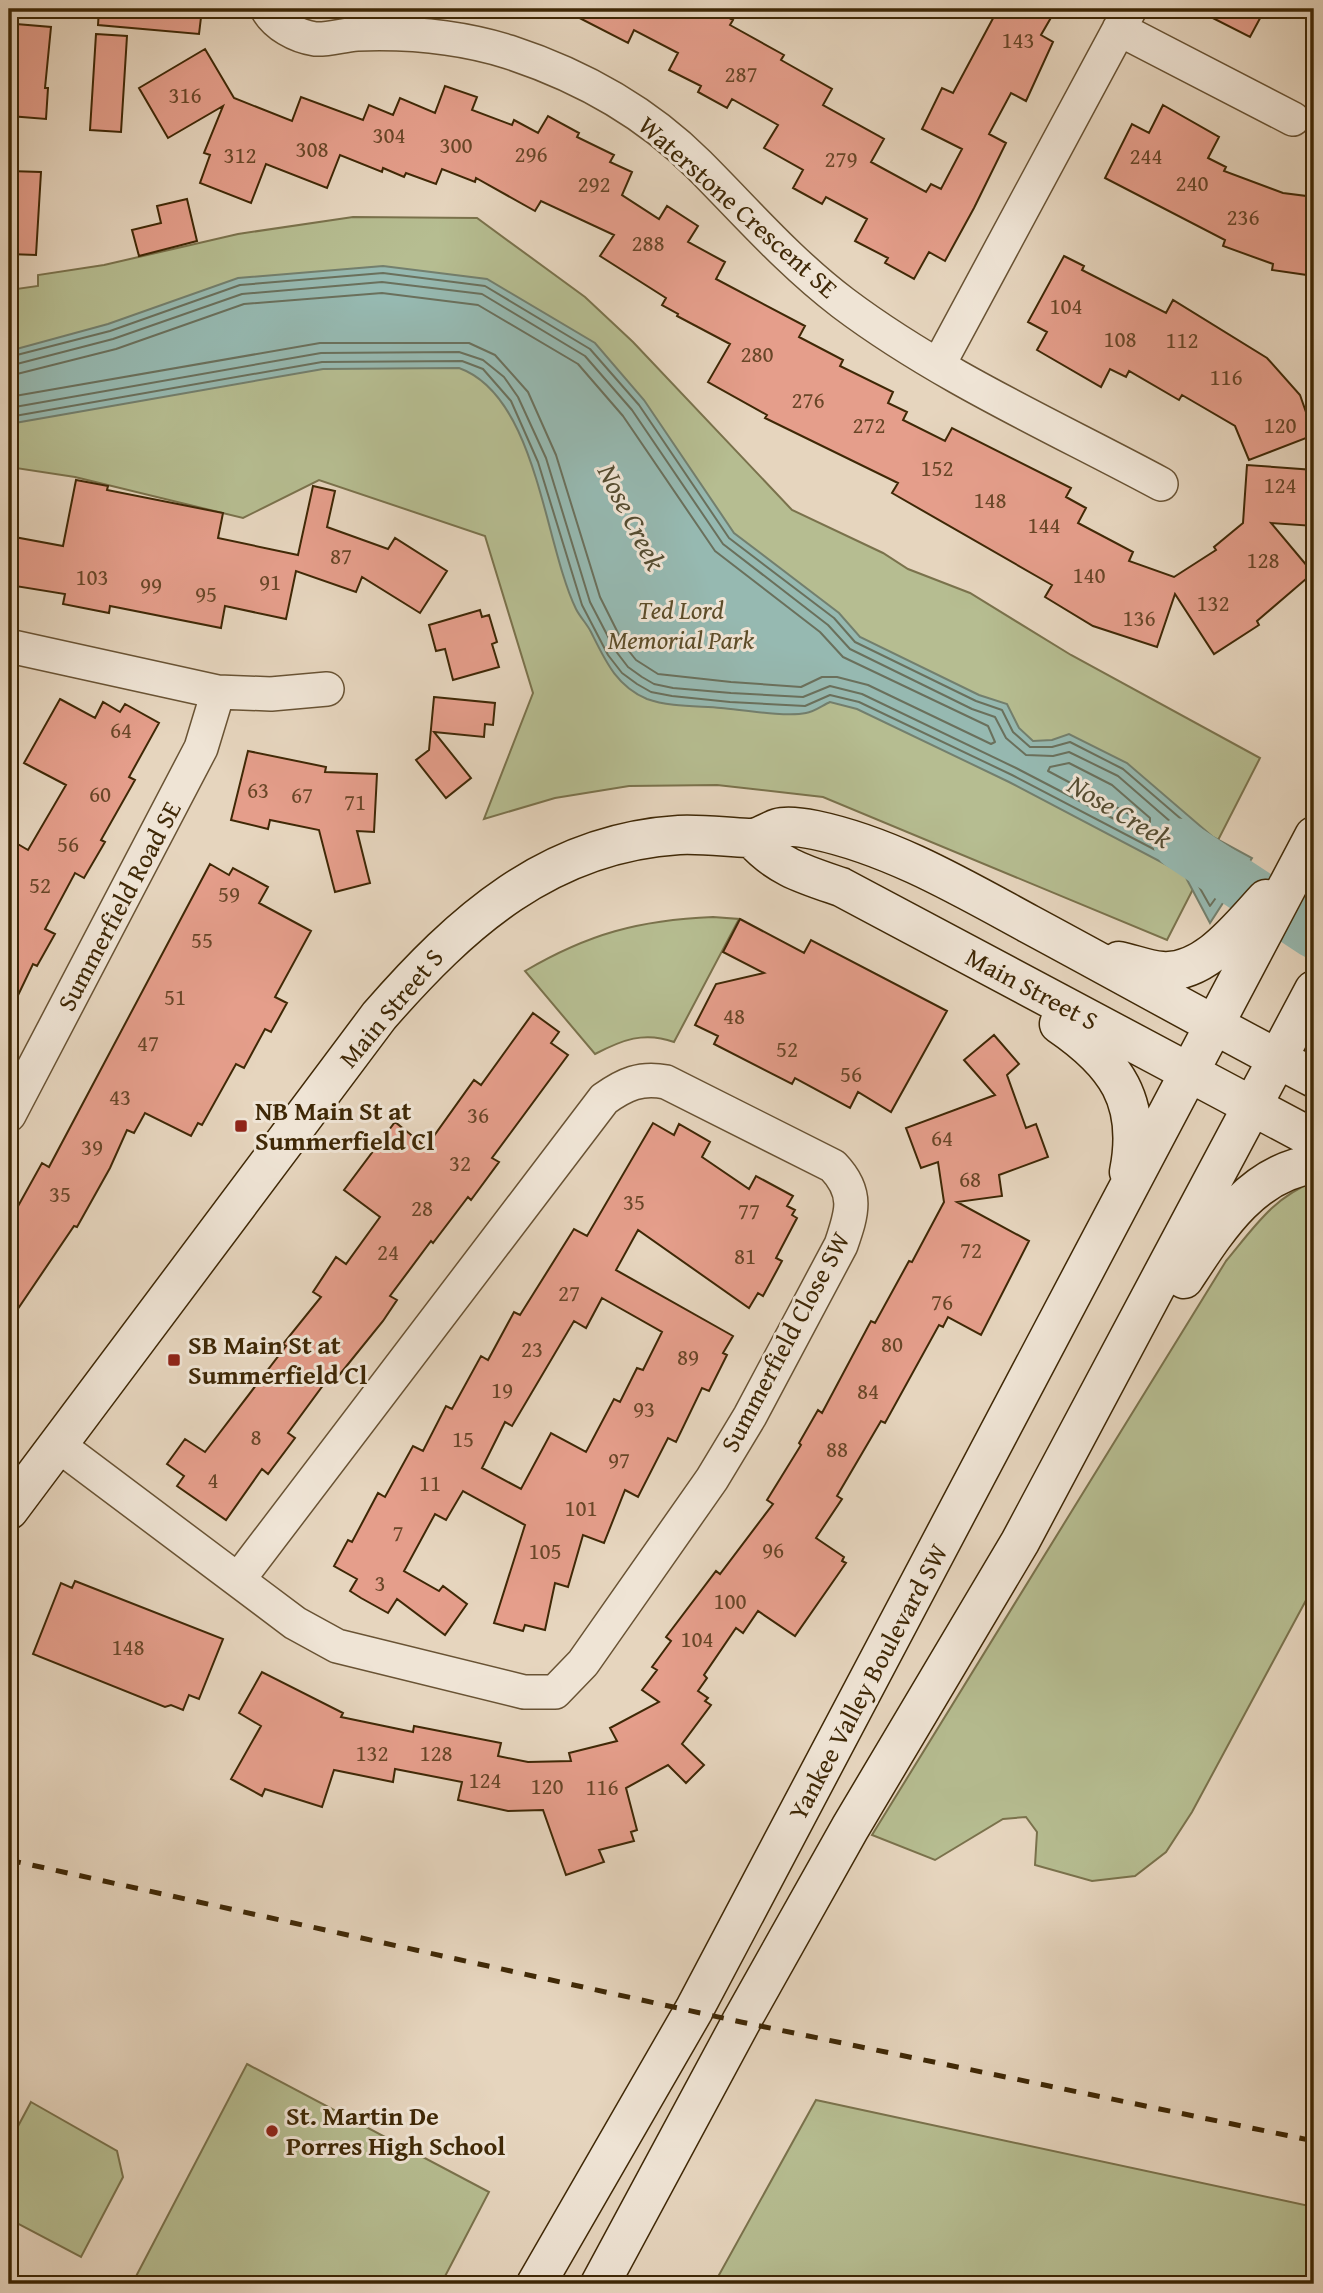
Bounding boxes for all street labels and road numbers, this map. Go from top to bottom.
street label: Waterstone Crescent SE [630,106,847,307]
street label: Summerfield Road SE [47,794,190,1018]
street label: Main Street S [959,937,1106,1040]
street label: Main Street S [329,939,452,1076]
street label: Summerfield Close SW [710,1225,859,1459]
street label: Yankee Valley Boulevard SW [778,1537,957,1827]

